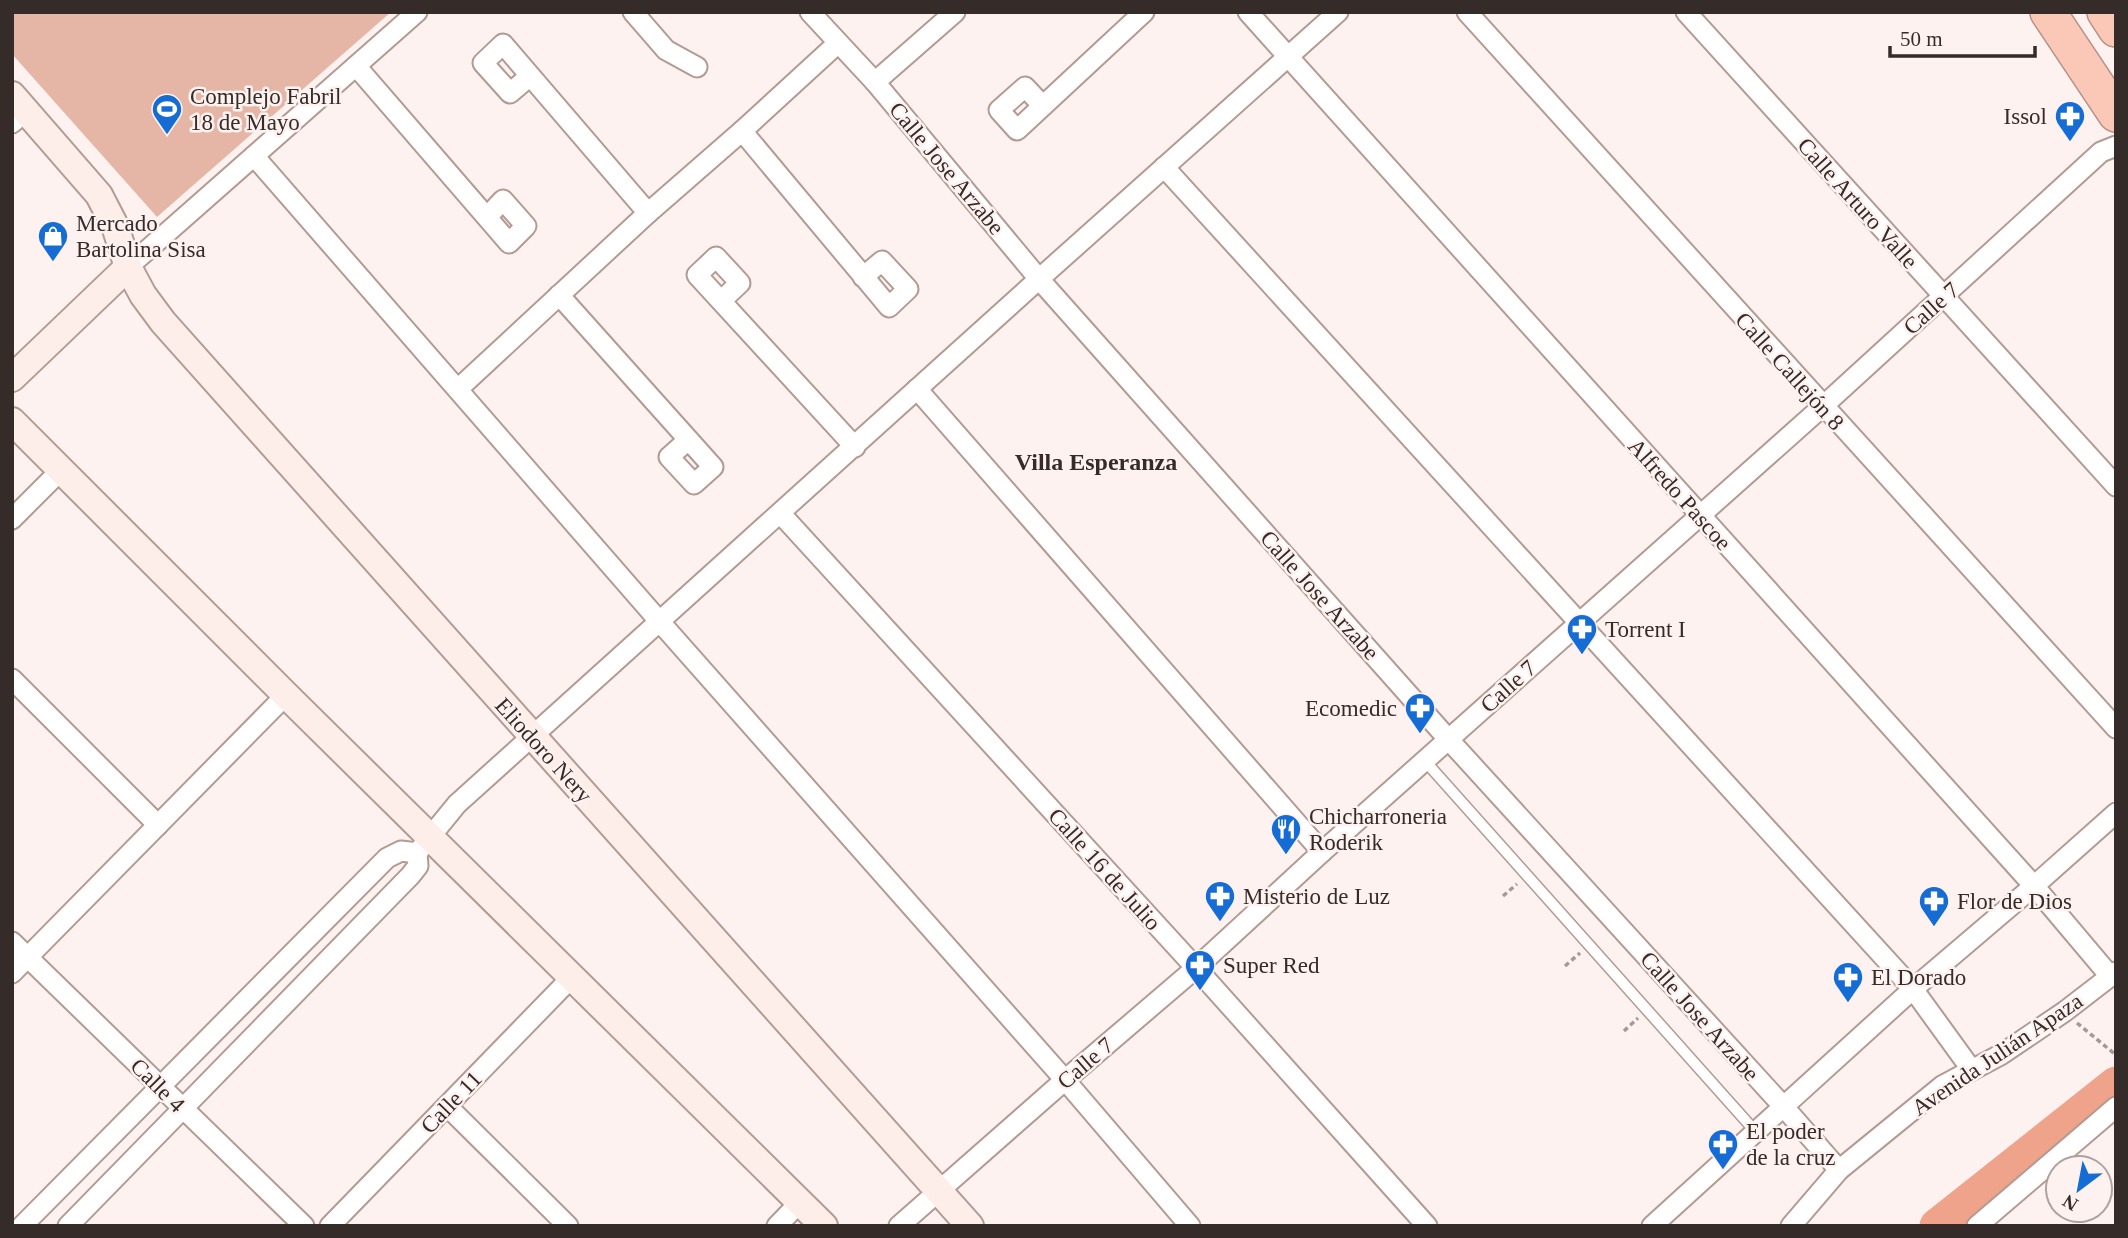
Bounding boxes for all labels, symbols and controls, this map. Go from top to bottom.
scale bar [1890,14,2035,58]
text: 50 m [1900,27,1943,51]
place label: Complejo Fabril 18 de Mayo [190,84,341,135]
sports icon: Complejo Fabril 18 de Mayo [150,92,184,136]
street label: Calle Jose Arzabe [884,97,1009,239]
pharmacy icon: Issol [2053,99,2087,143]
place label: Issol [2004,104,2047,129]
street label: Calle Arturo Valle [1792,133,1923,274]
place label: Mercado Bartolina Sisa [76,211,206,262]
shop icon: Mercado Bartolina Sisa [36,219,70,263]
street label: Calle 7 [1899,277,1964,340]
street label: Calle Callejón 8 [1730,307,1849,435]
street label: Alfredo Pascoe [1623,434,1736,555]
district label: Villa Esperanza [1015,449,1177,475]
street label: Calle Jose Arzabe [1255,526,1384,665]
pharmacy icon: Torrent I [1565,612,1599,656]
place label: Torrent I [1605,617,1686,642]
street label: Calle 7 [1476,655,1541,718]
pharmacy icon: Ecomedic [1403,691,1437,735]
street label: Eliodoro Nery [490,693,597,808]
place label: Ecomedic [1305,696,1397,721]
street label: Calle 16 de Julio [1043,803,1166,935]
place label: Chicharroneria Roderik [1309,804,1447,855]
restaurant icon: Chicharroneria Roderik [1269,812,1303,856]
pharmacy icon: Misterio de Luz [1203,879,1237,923]
place label: Misterio de Luz [1243,884,1390,909]
pharmacy icon: Flor de Dios [1917,884,1951,928]
place label: Flor de Dios [1957,889,2072,914]
street label: Calle Jose Arzabe [1635,947,1764,1086]
pharmacy icon: Super Red [1183,948,1217,992]
place label: Super Red [1223,953,1320,978]
pharmacy icon: El Dorado [1831,960,1865,1004]
place label: El Dorado [1871,965,1966,990]
street label: Avenida Julián Apaza [1907,988,2087,1121]
street label: Calle 7 [1052,1032,1118,1094]
street label: Calle 4 [126,1053,190,1118]
street label: Calle 11 [416,1066,487,1139]
place label: El poder de la cruz [1746,1119,1835,1170]
pharmacy icon: El poder de la cruz [1706,1127,1740,1171]
north arrow [2044,1154,2114,1224]
text: N [2059,1190,2082,1216]

